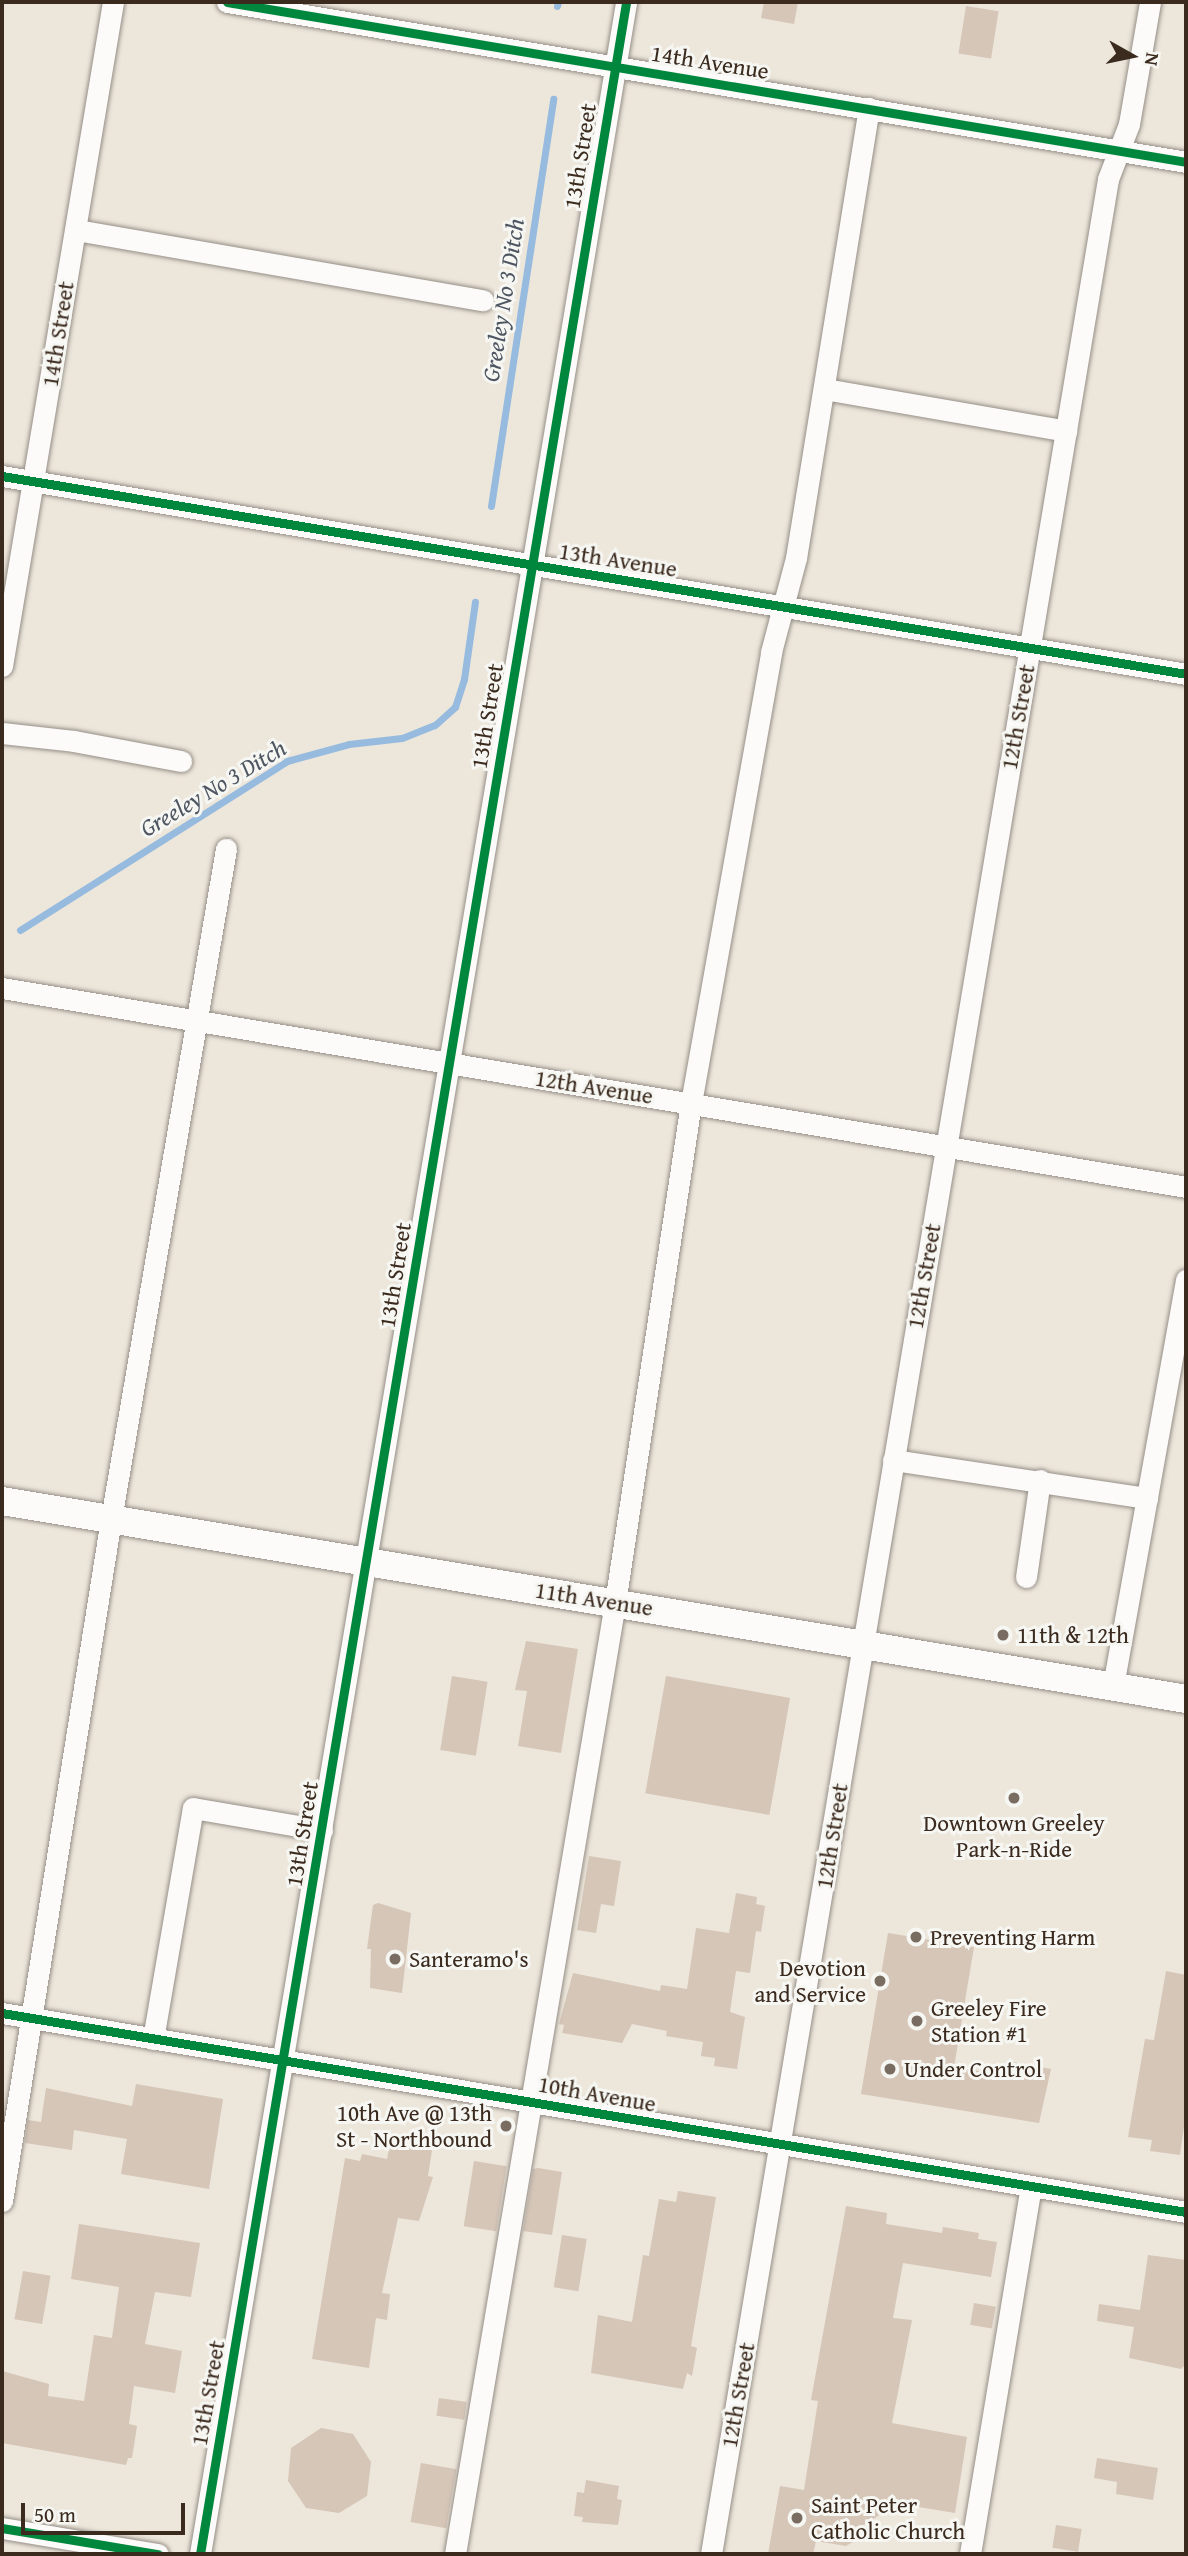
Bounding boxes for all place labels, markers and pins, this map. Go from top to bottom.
place label: 11th & 12th [1017,1621,1129,1649]
marker: 11th & 12th [995,1627,1011,1643]
marker: Downtown Greeley Park-n-Ride [1006,1790,1022,1806]
place label: Downtown Greeley Park-n-Ride [923,1809,1105,1863]
place label: Preventing Harm [930,1923,1095,1951]
marker: Preventing Harm [908,1929,924,1945]
place label: Santeramo's [409,1945,529,1973]
marker: Santeramo's [387,1951,403,1967]
place label: Devotion and Service [754,1954,866,2008]
marker: Devotion and Service [872,1973,888,1989]
place label: Greeley Fire Station #1 [931,1994,1047,2048]
marker: Greeley Fire Station #1 [909,2013,925,2029]
place label: Under Control [904,2055,1042,2083]
marker: Under Control [882,2061,898,2077]
place label: 10th Ave @ 13th St - Northbound [336,2099,492,2153]
marker: 10th Ave @ 13th St - Northbound [498,2118,514,2134]
place label: Saint Peter Catholic Church [811,2491,965,2545]
marker: Saint Peter Catholic Church [789,2510,805,2526]

